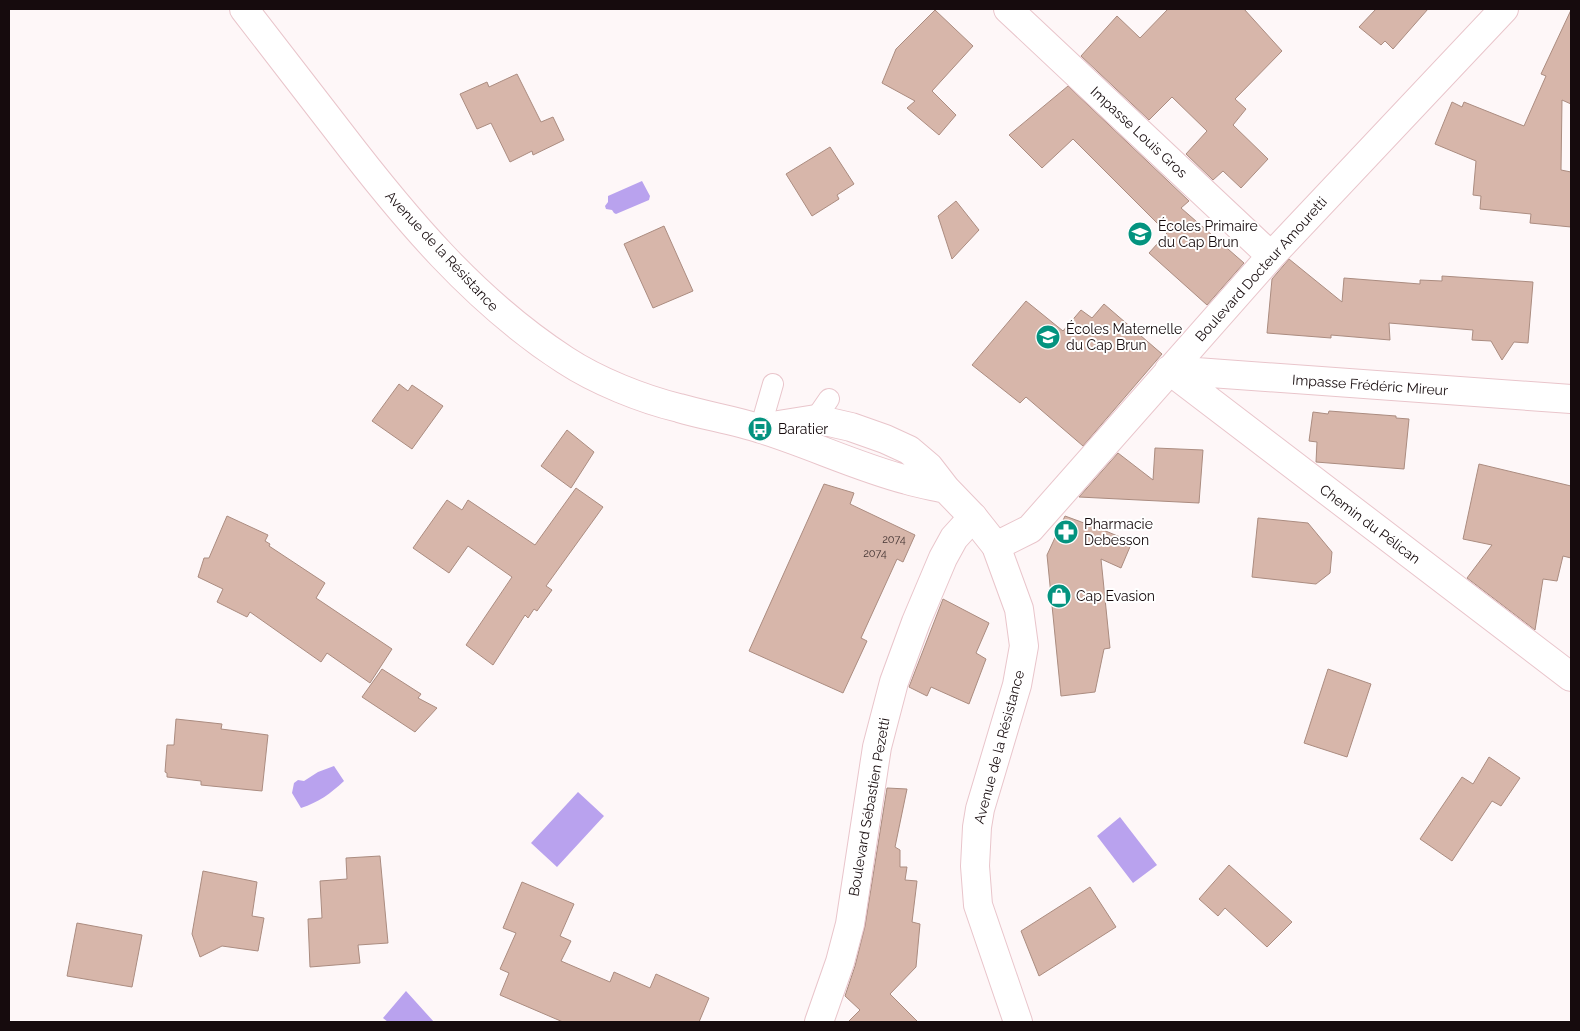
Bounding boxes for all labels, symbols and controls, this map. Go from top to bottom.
street label: Impasse Louis Gros [1088,83,1191,181]
street label: Avenue de la Résistance [382,188,502,314]
street label: Boulevard Docteur Amouretti [1192,193,1330,345]
place label: Écoles Primaire du Cap Brun [1158,217,1258,250]
school or university icon: Écoles Primaire du Cap Brun [1127,221,1153,247]
place label: Écoles Maternelle du Cap Brun [1066,320,1182,353]
school or university icon: Écoles Maternelle du Cap Brun [1035,324,1061,350]
street label: Impasse Frédéric Mireur [1292,372,1449,398]
bus stop icon: Baratier [747,416,773,442]
place label: Baratier [778,421,828,437]
street label: Chemin du Pélican [1317,481,1423,567]
place label: Pharmacie Debesson [1084,516,1153,548]
pharmacy icon: Pharmacie Debesson [1053,519,1079,545]
house number: 2074 [882,533,906,546]
house number: 2074 [863,547,887,560]
shop icon: Cap Evasion [1046,583,1072,609]
place label: Cap Evasion [1076,588,1155,604]
street label: Avenue de la Résistance [971,669,1027,825]
street label: Boulevard Sébastien Pezetti [845,716,893,898]

